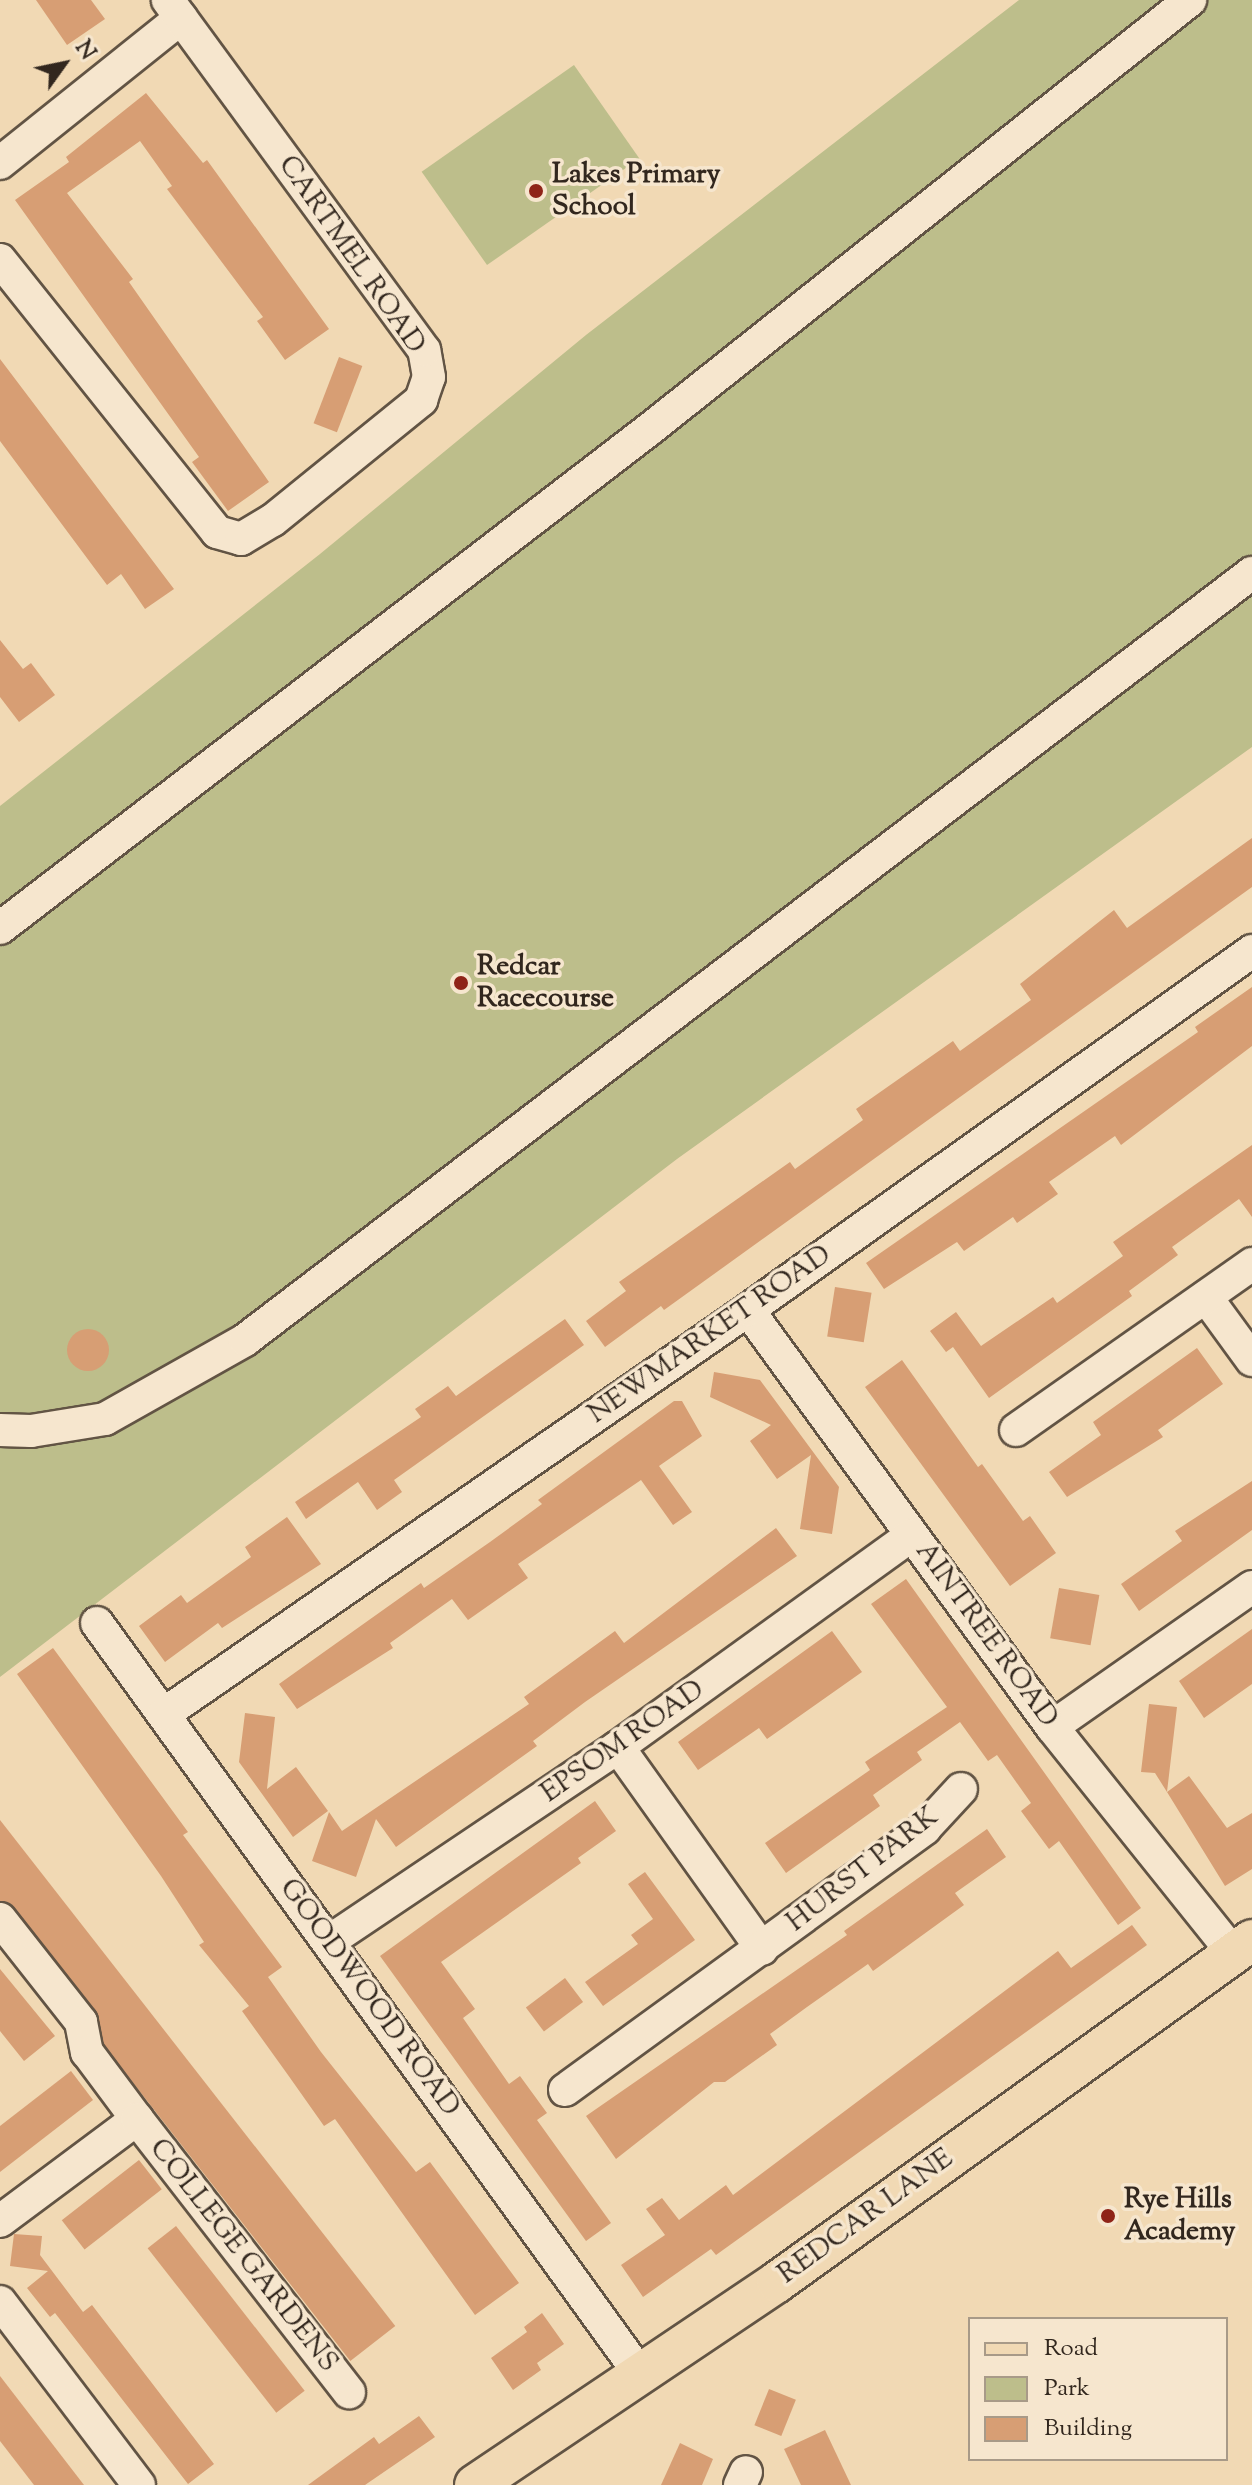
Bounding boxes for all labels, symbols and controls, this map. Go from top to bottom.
north arrow [24,24,104,104]
text: N [66,35,102,67]
street label: CARTMEL ROAD [270,150,432,360]
place label: Lakes Primary School [552,158,721,224]
marker: Lakes Primary School [527,182,545,200]
place label: Redcar Racecourse [477,950,614,1016]
marker: Redcar Racecourse [452,974,470,992]
street label: NEWMARKET ROAD [582,1239,838,1431]
street label: AINTREE ROAD [908,1536,1064,1734]
street label: EPSOM ROAD [535,1673,711,1811]
street label: HURST PARK [780,1800,946,1940]
street label: GOODWOOD ROAD [272,1873,466,2123]
street label: COLLEGE GARDENS [141,2133,345,2379]
street label: REDCAR LANE [772,2142,960,2292]
place label: Rye Hills Academy [1124,2183,1235,2249]
marker: Rye Hills Academy [1099,2207,1117,2225]
legend [968,2317,1228,2461]
text: Road [1044,2332,1098,2366]
text: Park [1044,2372,1090,2406]
text: Building [1044,2412,1132,2446]

